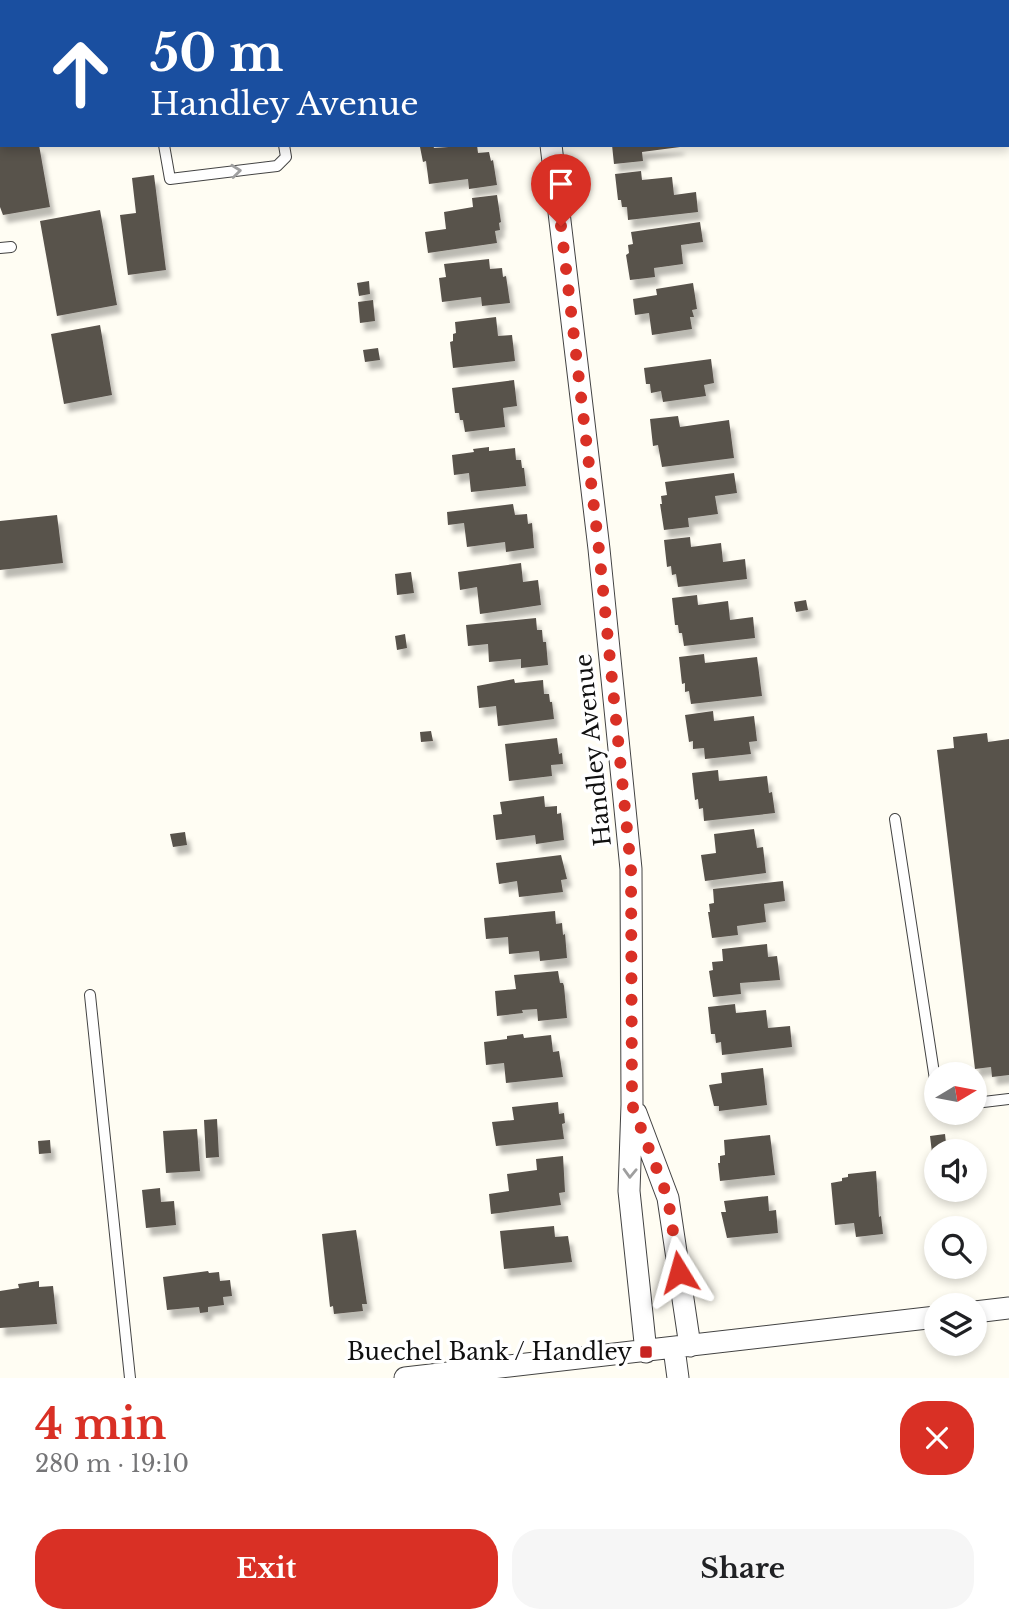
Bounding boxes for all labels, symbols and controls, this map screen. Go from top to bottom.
text: 50 m [150,23,283,84]
icon: ahead [35,28,126,119]
text: Handley Avenue [150,84,419,124]
pin [531,154,591,226]
one-way arrow [230,163,241,178]
icon: arrive [542,165,580,203]
street label: Handley Avenue [569,653,617,847]
north arrow [924,1062,987,1125]
map controls [924,1062,987,1356]
button: sound [924,1139,987,1202]
one-way arrow [622,1168,637,1179]
button: search [924,1216,987,1279]
position arrow [642,1235,716,1309]
button: layers [924,1293,987,1356]
place label: Buechel Bank / Handley [347,1338,632,1366]
marker: Buechel Bank / Handley [638,1344,654,1360]
text: 4 min [35,1398,166,1450]
button: close [900,1401,974,1475]
text: 280 m · 19:10 [35,1450,189,1478]
button: Exit [35,1529,498,1609]
button: Share [512,1529,974,1609]

